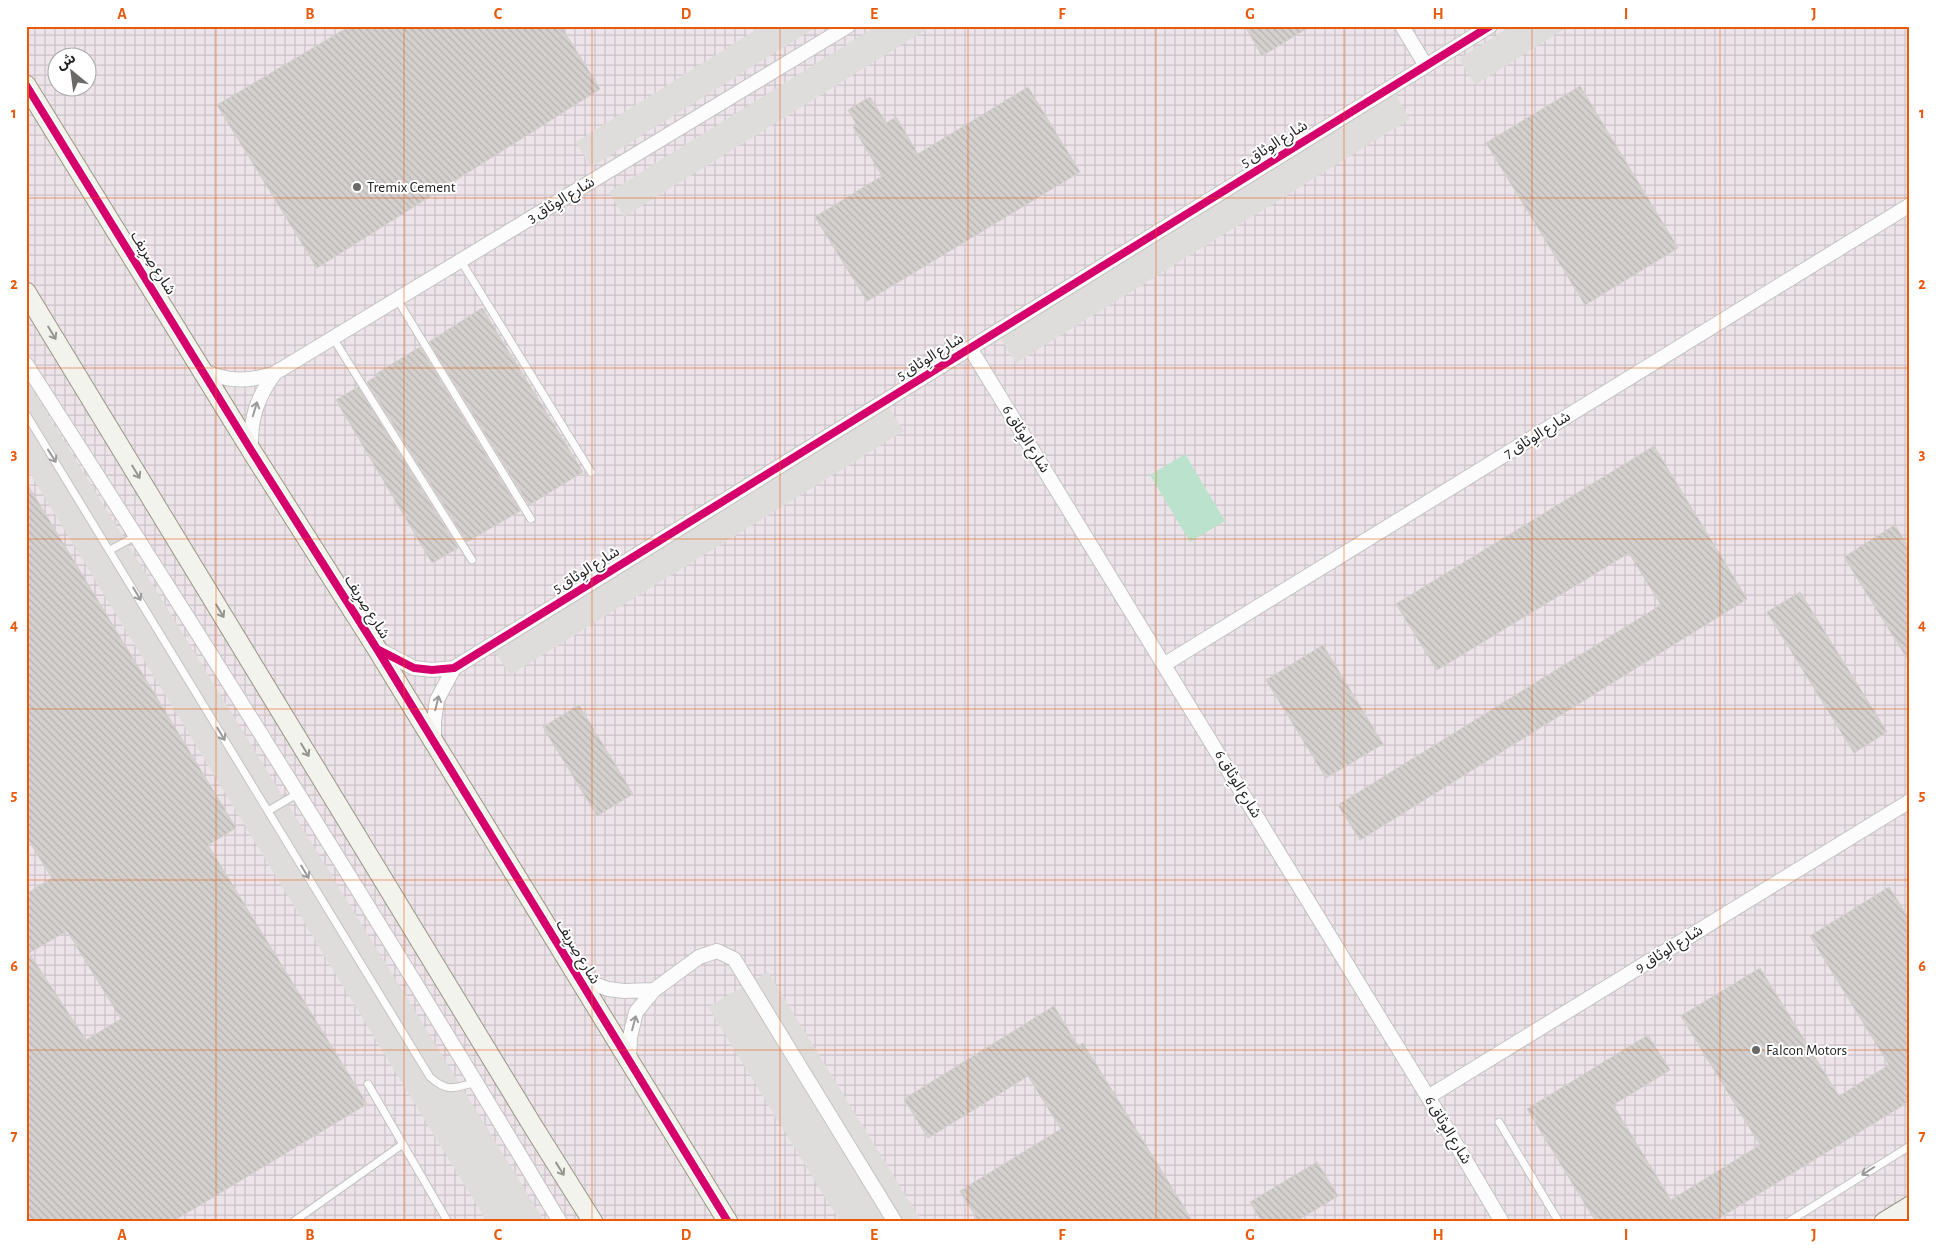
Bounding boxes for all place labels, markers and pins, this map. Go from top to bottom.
place label: Tremix Cement [367,180,456,195]
marker: Tremix Cement [351,181,363,193]
place label: Falcon Motors [1766,1043,1847,1058]
marker: Falcon Motors [1750,1044,1762,1056]

